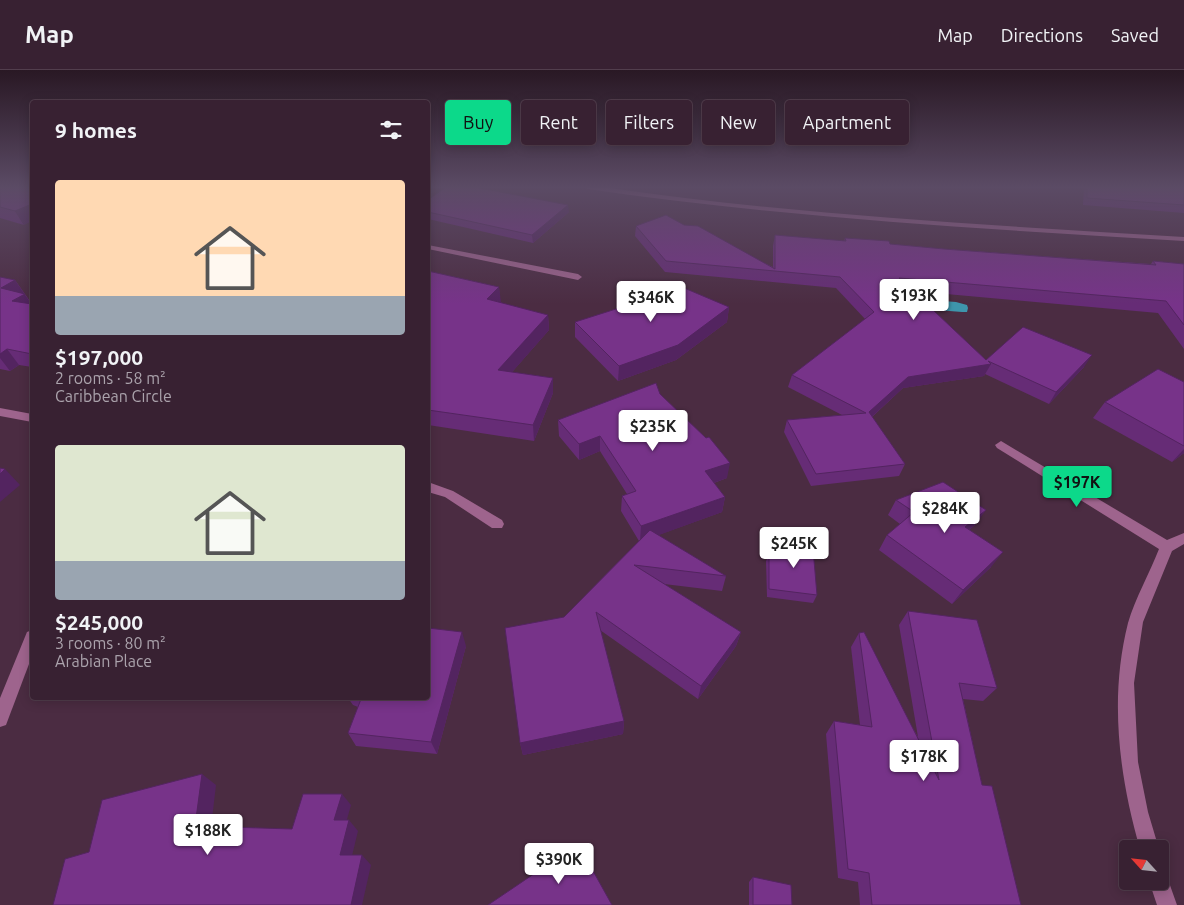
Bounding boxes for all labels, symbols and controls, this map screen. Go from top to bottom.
text: Map [25,21,74,48]
text: Map [937,25,973,45]
text: Directions [1001,25,1083,45]
text: Saved [1111,25,1159,45]
chip: Buy [445,100,511,145]
chip: Rent [521,100,596,145]
chip: Filters [606,100,692,145]
chip: New [702,100,775,145]
chip: Apartment [785,100,909,145]
icon: filters [377,116,405,144]
text: 9 homes [55,118,137,142]
icon: home [185,213,275,303]
pin: $193K [879,278,949,321]
pin: $346K [616,280,686,323]
text: $193K [891,286,937,304]
text: $346K [628,288,674,306]
text: $197,000 [55,345,143,369]
text: 2 rooms · 58 m² [55,369,166,387]
text: Caribbean Circle [55,387,172,405]
pin: $235K [618,410,688,452]
text: $235K [630,417,676,435]
pin: $197K [1042,466,1112,508]
text: $197K [1054,473,1100,491]
icon: home [185,478,275,568]
pin: $284K [910,492,980,534]
text: $284K [922,499,968,517]
pin: $245K [759,526,829,569]
text: $245K [771,534,817,552]
text: $245,000 [55,610,143,634]
text: 3 rooms · 80 m² [55,634,166,652]
text: Arabian Place [55,652,152,670]
pin: $178K [889,740,959,782]
text: $178K [901,747,947,765]
pin: $188K [173,814,243,856]
text: $188K [185,821,231,839]
north arrow [1119,840,1169,890]
map controls [1119,840,1169,890]
pin: $390K [524,842,594,885]
text: $390K [536,850,582,868]

